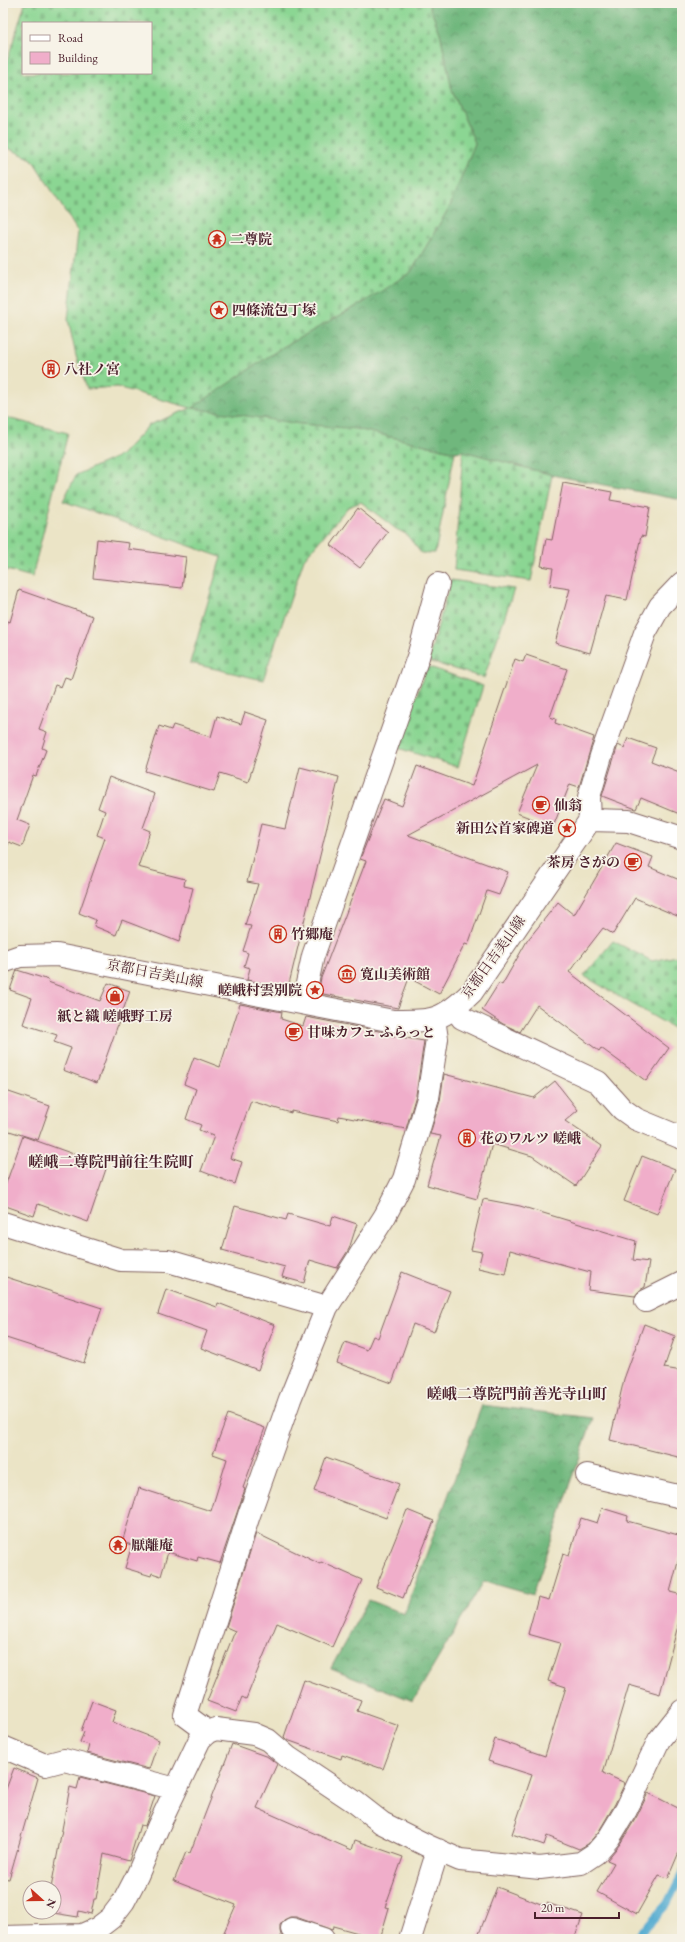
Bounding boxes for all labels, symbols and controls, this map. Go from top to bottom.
legend [22,22,152,74]
text: Road [58,30,84,46]
text: Building [58,50,99,66]
temple icon: 二尊院 [207,229,227,249]
place label: 二尊院 [230,230,272,248]
place icon: 四條流包丁塚 [209,300,229,320]
place label: 四條流包丁塚 [232,301,316,319]
building icon: 八社ノ宮 [41,359,61,379]
place label: 八社ノ宮 [64,360,120,378]
cafe icon: 仙翁 [531,795,551,815]
place label: 仙翁 [554,796,582,814]
place icon: 新田公首家碑道 [557,818,577,838]
place label: 新田公首家碑道 [456,819,554,837]
cafe icon: 茶房 さがの [623,852,643,872]
place label: 茶房 さがの [547,853,620,871]
street label: 京都日吉美山線 [457,912,529,1002]
building icon: 竹郷庵 [268,924,288,944]
place label: 竹郷庵 [291,925,333,943]
street label: 京都日吉美山線 [105,955,205,991]
museum icon: 寛山美術館 [337,964,357,984]
place label: 寛山美術館 [360,965,430,983]
place icon: 嵯峨村雲別院 [305,980,325,1000]
place label: 嵯峨村雲別院 [218,981,302,999]
shop icon: 紙と織 嵯峨野工房 [105,986,125,1006]
place label: 紙と織 嵯峨野工房 [57,1007,173,1025]
cafe icon: 甘味カフェ ふらっと [284,1022,304,1042]
place label: 甘味カフェ ふらっと [307,1023,436,1041]
building icon: 花のワルツ 嵯峨 [457,1128,477,1148]
place label: 花のワルツ 嵯峨 [480,1129,581,1147]
district label: 嵯峨二尊院門前往生院町 [28,1152,194,1171]
district label: 嵯峨二尊院門前善光寺山町 [427,1384,607,1403]
temple icon: 厭離庵 [108,1535,128,1555]
place label: 厭離庵 [131,1536,173,1554]
north arrow [22,1880,62,1920]
scale bar [535,1894,619,1920]
text: N [43,1897,59,1910]
text: 20 m [541,1900,565,1916]

